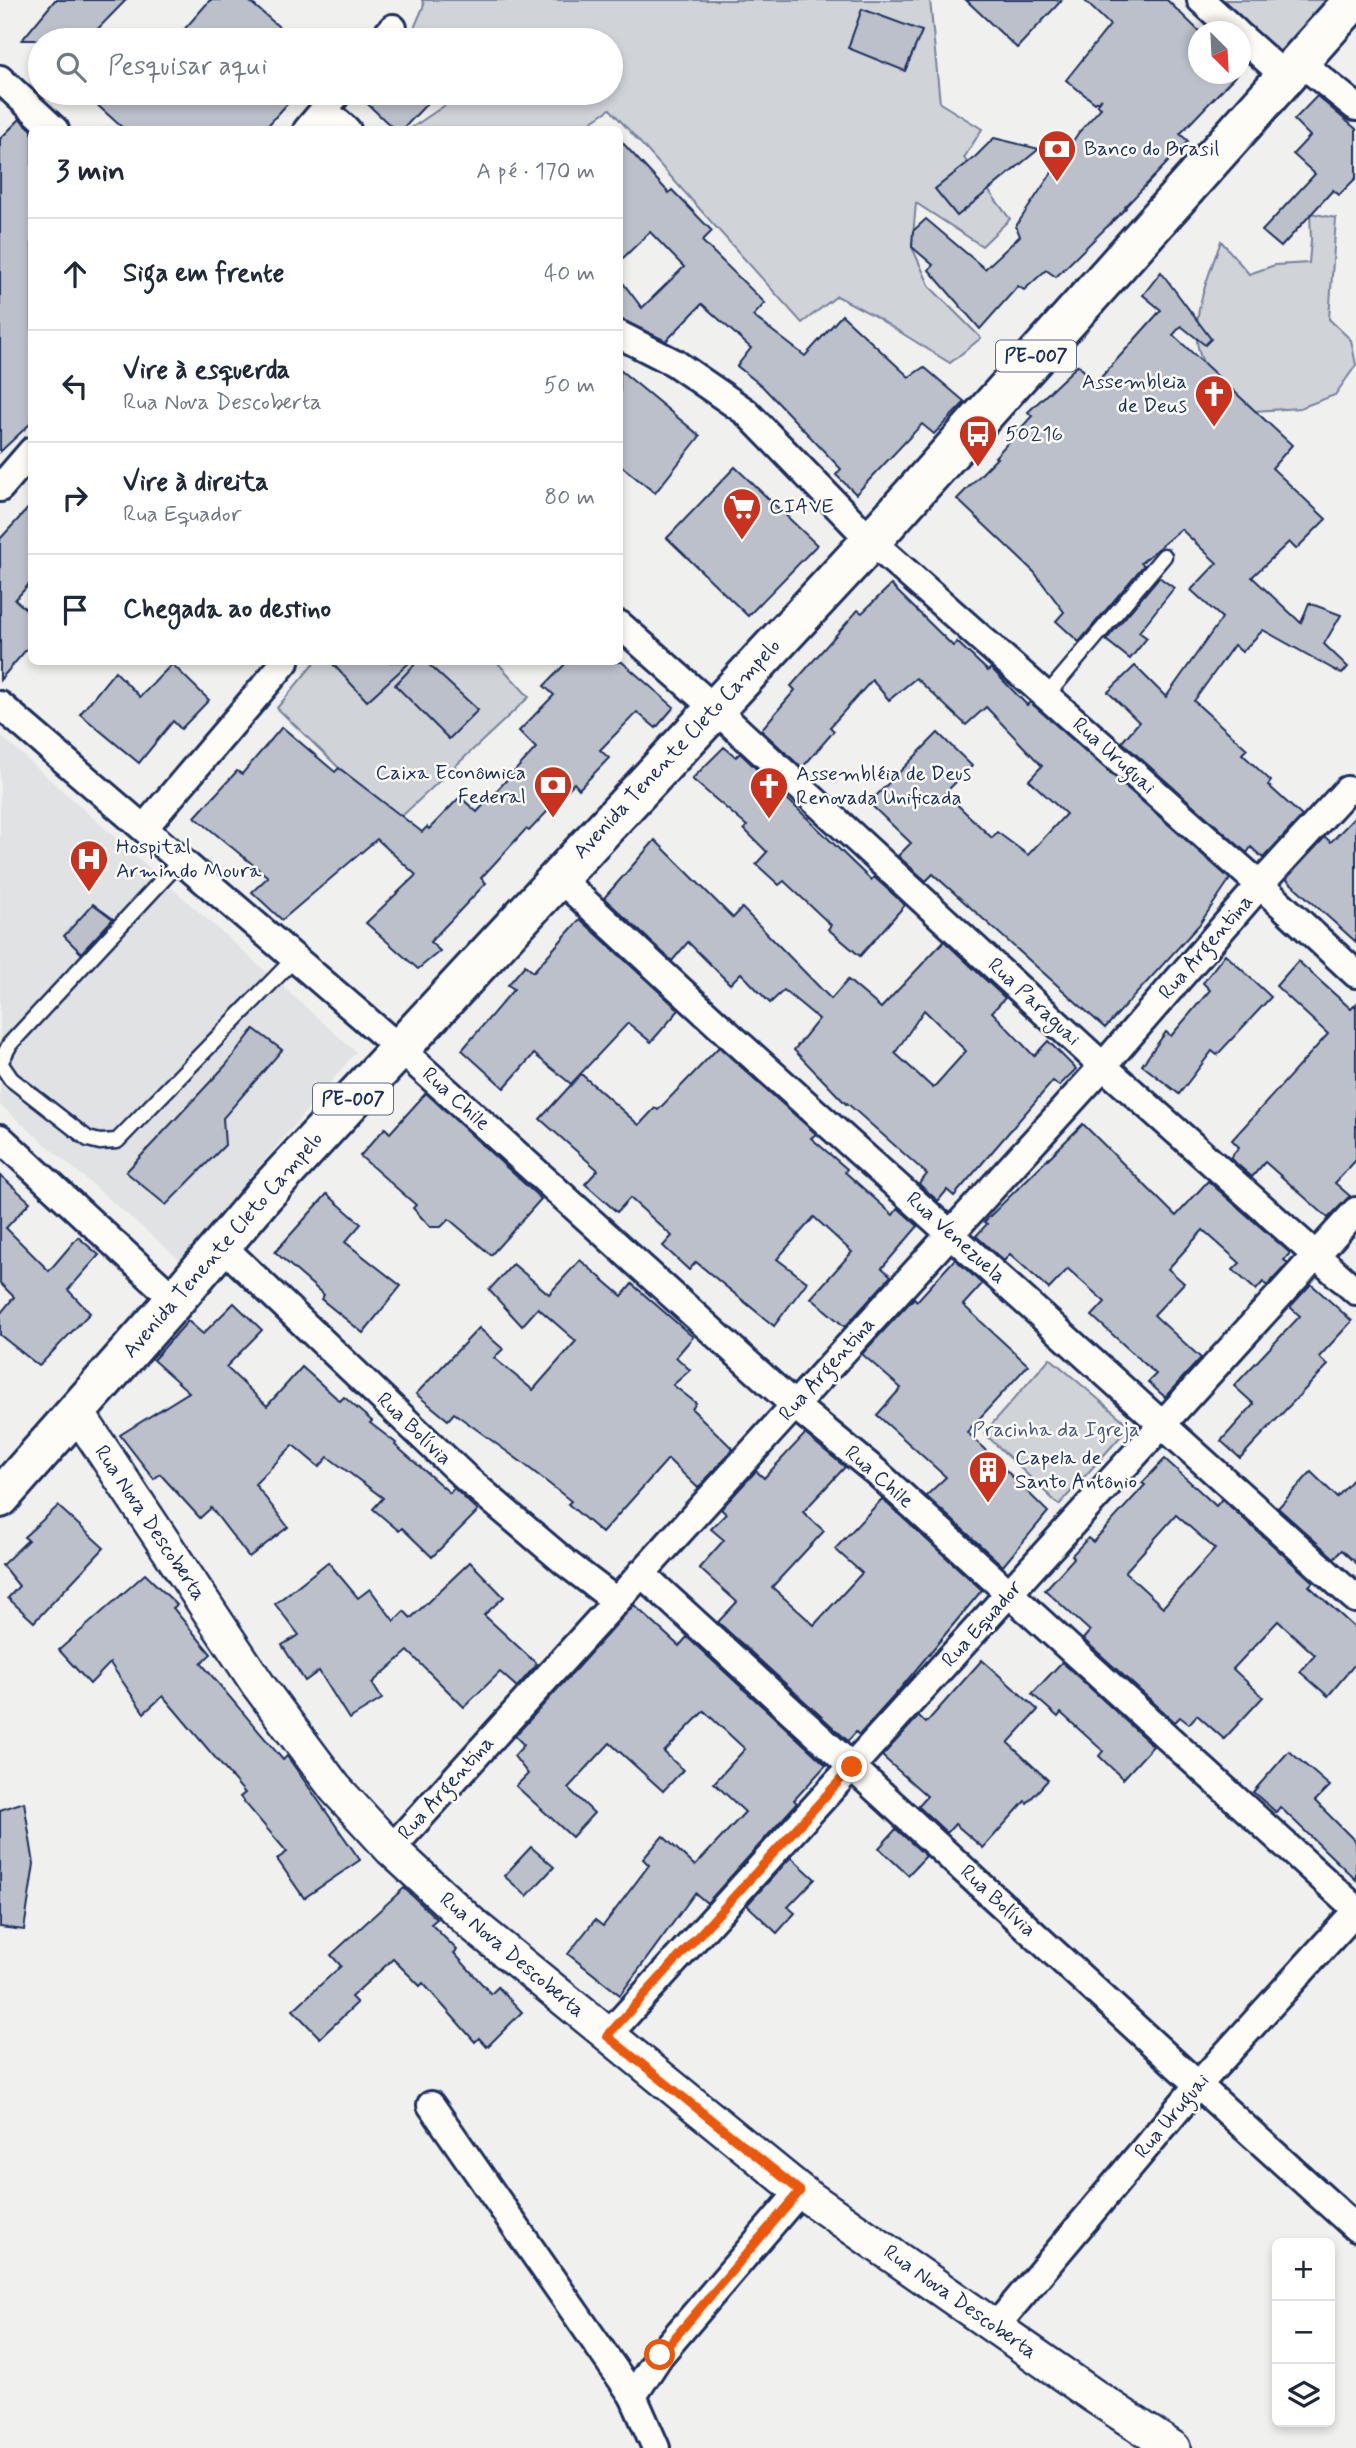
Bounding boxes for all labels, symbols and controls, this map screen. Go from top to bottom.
north arrow [1188,21,1251,84]
search box [28,28,623,105]
icon: search [52,48,90,86]
text: Pesquisar aqui [108,50,267,84]
bank icon: Banco do Brasil [1036,128,1078,183]
place label: Banco do Brasil [1084,135,1219,163]
text: 3 min [56,152,125,191]
text: A pé · 170 m [476,157,595,187]
icon: ahead [56,255,94,293]
text: Siga em frente [123,257,284,291]
text: 40 m [544,259,595,289]
road number: PE-007 [996,340,1076,372]
text: Vire à esquerda [123,354,290,388]
icon: left [56,367,94,405]
place label: Assembleia de Deus [1082,368,1187,420]
text: 50 m [544,371,595,401]
church icon: Assembleia de Deus [1193,373,1235,428]
text: Rua Nova Descoberta [123,388,322,418]
bus stop icon: 50216 [957,413,999,468]
place label: 50216 [1005,420,1063,448]
text: Vire à direita [123,466,269,500]
icon: right [56,479,94,517]
text: 80 m [544,483,595,513]
supermarket icon: CIAVE [721,486,763,541]
place label: CIAVE [769,493,834,521]
text: Rua Equador [123,500,241,530]
icon: arrive [56,591,94,629]
text: Chegada ao destino [123,593,331,627]
street label: Avenida Tenente Cleto Campelo [567,633,787,865]
street label: Rua Uruguai [1065,711,1162,803]
place label: Caixa Econômica Federal [375,759,526,811]
place label: Assembléia de Deus Renovada Unificada [796,760,971,812]
bank icon: Caixa Econômica Federal [532,764,574,819]
church icon: Assembléia de Deus Renovada Unificada [748,765,790,820]
place label: Hospital Armindo Moura [116,833,262,885]
hospital icon: Hospital Armindo Moura [68,838,110,893]
street label: Rua Argentina [1152,888,1261,1007]
street label: Rua Paraguai [981,952,1087,1053]
street label: Rua Chile [416,1061,496,1137]
road number: PE-007 [313,1084,393,1114]
street label: Avenida Tenente Cleto Campelo [117,1126,329,1364]
street label: Rua Venezuela [900,1185,1012,1291]
street label: Rua Argentina [773,1311,883,1429]
street label: Rua Bolívia [370,1386,458,1472]
park label: Pracinha da Igreja [972,1416,1140,1444]
street label: Rua Chile [839,1439,919,1515]
street label: Rua Nova Descoberta [88,1440,212,1606]
place label: Capela de Santo Antônio [1015,1444,1137,1496]
building icon: Capela de Santo Antônio [967,1449,1009,1504]
street label: Rua Equador [935,1574,1029,1674]
street label: Rua Argentina [392,1730,502,1848]
route end [836,1751,867,1782]
street label: Rua Bolívia [954,1858,1042,1944]
street label: Rua Nova Descoberta [433,1886,591,2024]
street label: Rua Uruguai [1128,2067,1218,2166]
street label: Rua Nova Descoberta [878,2238,1042,2366]
map controls [1272,2238,1335,2427]
button: + [1272,2238,1335,2301]
button: − [1272,2301,1335,2364]
route start [644,2339,675,2370]
button: layers [1272,2364,1335,2427]

